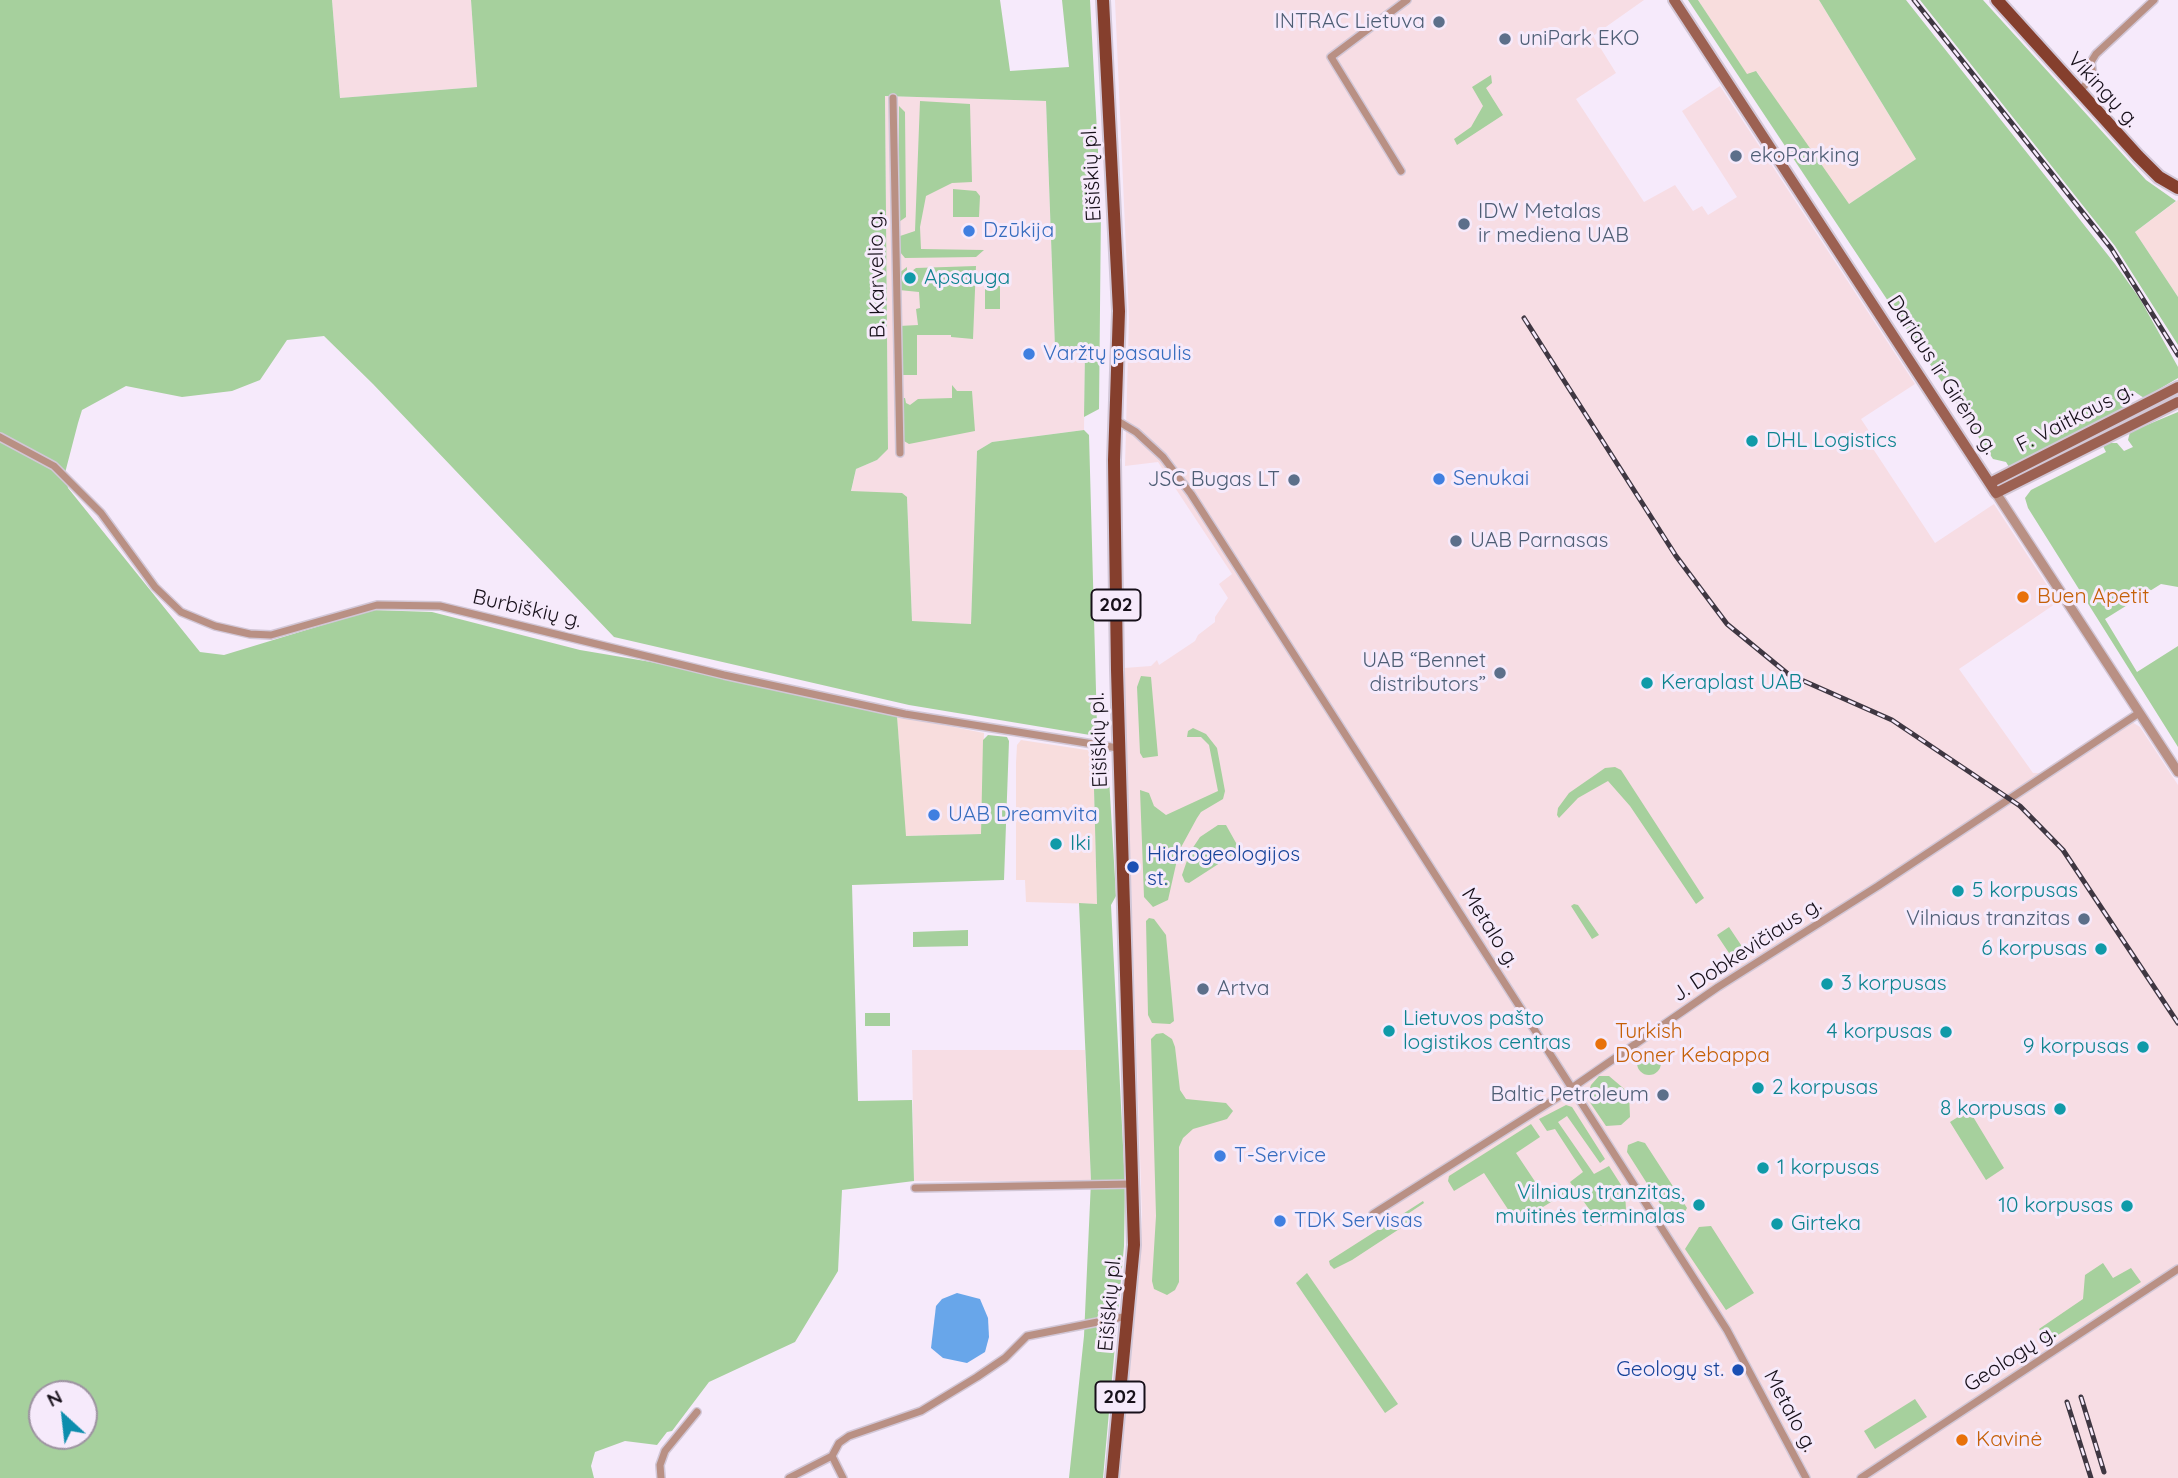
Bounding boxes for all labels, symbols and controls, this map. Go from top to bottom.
place label: INTRAC Lietuva [1274,9,1425,35]
marker: INTRAC Lietuva [1431,14,1447,30]
place label: uniPark EKO [1519,26,1639,52]
marker: uniPark EKO [1497,31,1513,47]
street label: Vikingų g. [2062,47,2144,133]
street label: Eišiškių pl. [1077,126,1107,222]
place label: ekoParking [1750,143,1860,169]
marker: ekoParking [1728,148,1744,164]
place label: IDW Metalas ir mediena UAB [1478,199,1629,249]
street label: B. Karvelio g. [863,211,891,339]
marker: IDW Metalas ir mediena UAB [1456,216,1472,232]
place label: Dzūkija [983,218,1054,244]
marker: Dzūkija [961,223,977,239]
place label: Apsauga [924,265,1010,291]
marker: Apsauga [902,270,918,286]
street label: Dariaus ir Girėno g. [1881,291,2003,459]
place label: Varžtų pasaulis [1043,341,1191,367]
marker: Varžtų pasaulis [1021,346,1037,362]
street label: F. Vaitkaus g. [2012,378,2138,458]
place label: DHL Logistics [1766,428,1897,454]
marker: DHL Logistics [1744,433,1760,449]
place label: Senukai [1453,466,1529,492]
place label: JSC Bugas LT [1147,467,1280,493]
marker: Senukai [1431,471,1447,487]
marker: JSC Bugas LT [1286,472,1302,488]
place label: UAB Parnasas [1470,528,1608,554]
marker: UAB Parnasas [1448,533,1464,549]
street label: Burbiškių g. [470,584,584,634]
place label: Buen Apetit [2037,584,2149,610]
marker: Buen Apetit [2015,589,2031,605]
road number: 202 [1092,590,1140,620]
place label: UAB “Bennet distributors” [1362,648,1486,698]
marker: UAB “Bennet distributors” [1492,665,1508,681]
place label: Keraplast UAB [1661,670,1802,696]
marker: Keraplast UAB [1639,675,1655,691]
street label: Eišiškių pl. [1085,692,1113,788]
place label: UAB Dreamvita [948,802,1098,828]
marker: UAB Dreamvita [926,807,942,823]
place label: Iki [1070,831,1091,857]
marker: Iki [1048,836,1064,852]
place label: Hidrogeologijos st. [1147,842,1300,892]
marker: Hidrogeologijos st. [1125,859,1141,875]
place label: 5 korpusas [1972,878,2078,904]
marker: 5 korpusas [1950,883,1966,899]
street label: Metalo g. [1456,884,1524,972]
street label: J. Dobkevičiaus g. [1668,892,1826,1008]
place label: Vilniaus tranzitas [1906,906,2070,932]
marker: Vilniaus tranzitas [2076,911,2092,927]
place label: 6 korpusas [1981,936,2087,962]
marker: 6 korpusas [2093,941,2109,957]
place label: 3 korpusas [1841,971,1947,997]
place label: Artva [1217,976,1270,1002]
marker: 3 korpusas [1819,976,1835,992]
marker: Artva [1195,981,1211,997]
place label: Lietuvos pašto logistikos centras [1403,1006,1571,1056]
place label: Turkish Doner Kebappa [1615,1019,1770,1069]
place label: 4 korpusas [1826,1019,1932,1045]
marker: Lietuvos pašto logistikos centras [1381,1023,1397,1039]
marker: 4 korpusas [1938,1024,1954,1040]
place label: 9 korpusas [2023,1034,2129,1060]
marker: Turkish Doner Kebappa [1593,1036,1609,1052]
marker: 9 korpusas [2135,1039,2151,1055]
place label: 2 korpusas [1772,1075,1878,1101]
marker: 2 korpusas [1750,1080,1766,1096]
place label: Baltic Petroleum [1490,1082,1649,1108]
marker: Baltic Petroleum [1655,1087,1671,1103]
place label: 8 korpusas [1940,1096,2046,1122]
marker: 8 korpusas [2052,1101,2068,1117]
place label: T-Service [1234,1143,1326,1169]
marker: T-Service [1212,1148,1228,1164]
place label: 1 korpusas [1777,1155,1879,1181]
marker: 1 korpusas [1755,1160,1771,1176]
place label: Vilniaus tranzitas, muitinės terminalas [1495,1180,1685,1230]
place label: 10 korpusas [1998,1193,2113,1219]
marker: Vilniaus tranzitas, muitinės terminalas [1691,1197,1707,1213]
marker: 10 korpusas [2119,1198,2135,1214]
place label: TDK Servisas [1294,1208,1423,1234]
place label: Girteka [1791,1211,1861,1237]
marker: TDK Servisas [1272,1213,1288,1229]
marker: Girteka [1769,1216,1785,1232]
street label: Eišiškių pl. [1093,1255,1127,1353]
street label: Geologų g. [1960,1320,2060,1398]
place label: Geologų st. [1616,1357,1724,1383]
marker: Geologų st. [1730,1362,1746,1378]
street label: Metalo g. [1758,1366,1822,1456]
north arrow [28,1380,98,1450]
road number: 202 [1096,1382,1144,1413]
text: N [43,1384,66,1412]
place label: Kavinė [1976,1427,2042,1453]
marker: Kavinė [1954,1432,1970,1448]

